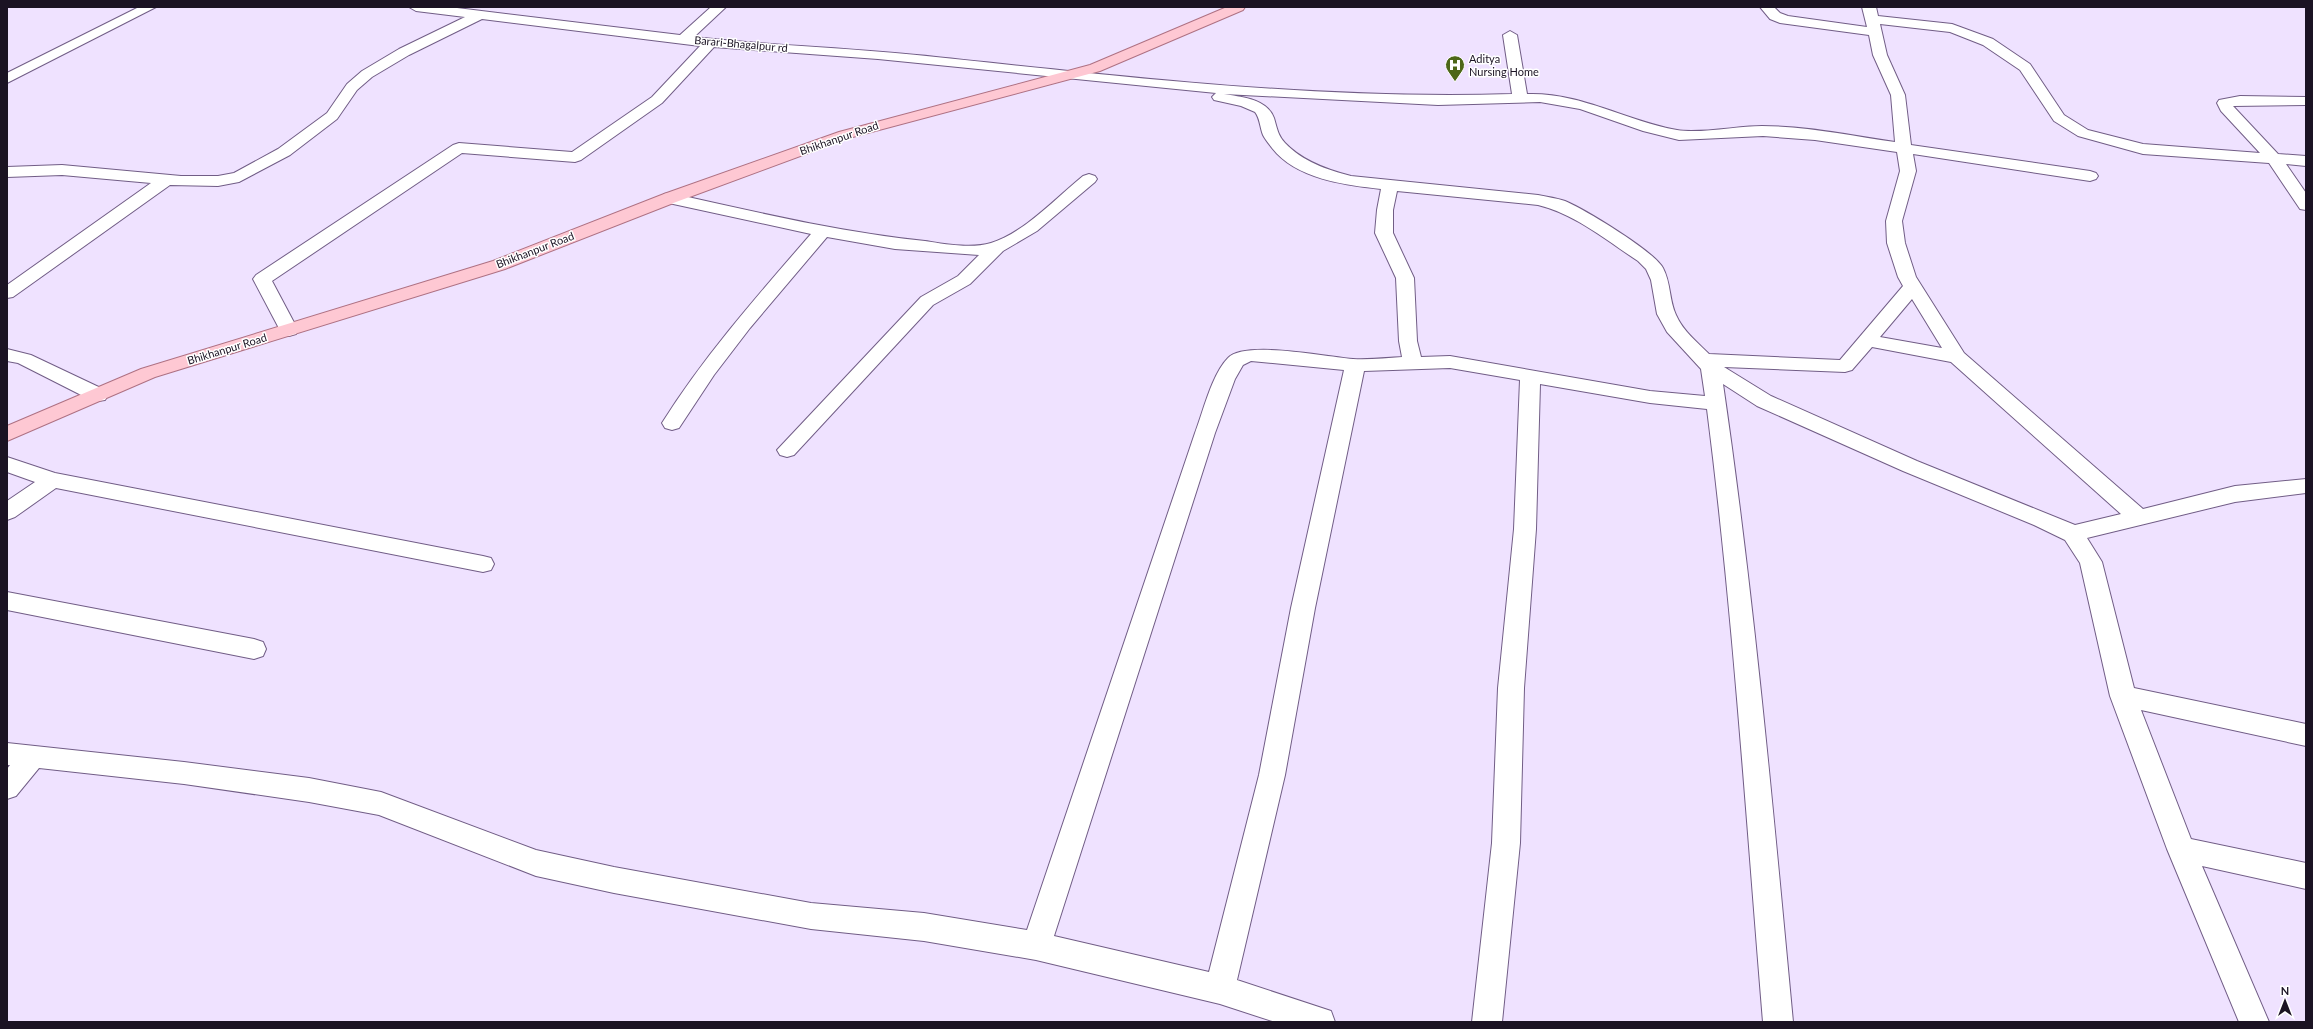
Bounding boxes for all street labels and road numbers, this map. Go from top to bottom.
street label: Barari-Bhagalpur rd [694,33,788,54]
street label: Bhikhanpur Road [798,118,880,157]
street label: Bhikhanpur Road [494,229,576,270]
street label: Bhikhanpur Road [186,330,268,367]

